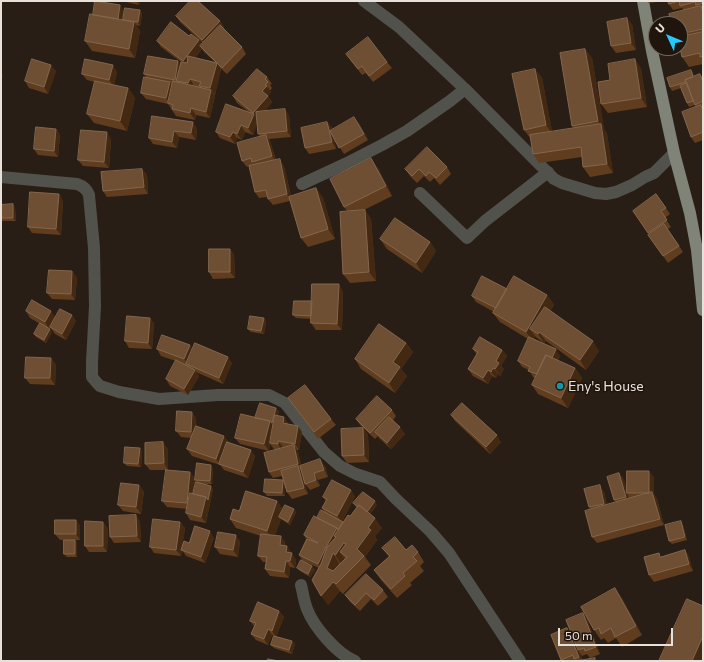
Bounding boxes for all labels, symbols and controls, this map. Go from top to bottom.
north arrow [648,16,688,56]
text: U [652,21,667,35]
place label: Eny's House [568,378,644,394]
marker: Eny's House [555,381,565,391]
scale bar [560,620,675,646]
text: 50 m [565,628,593,642]

